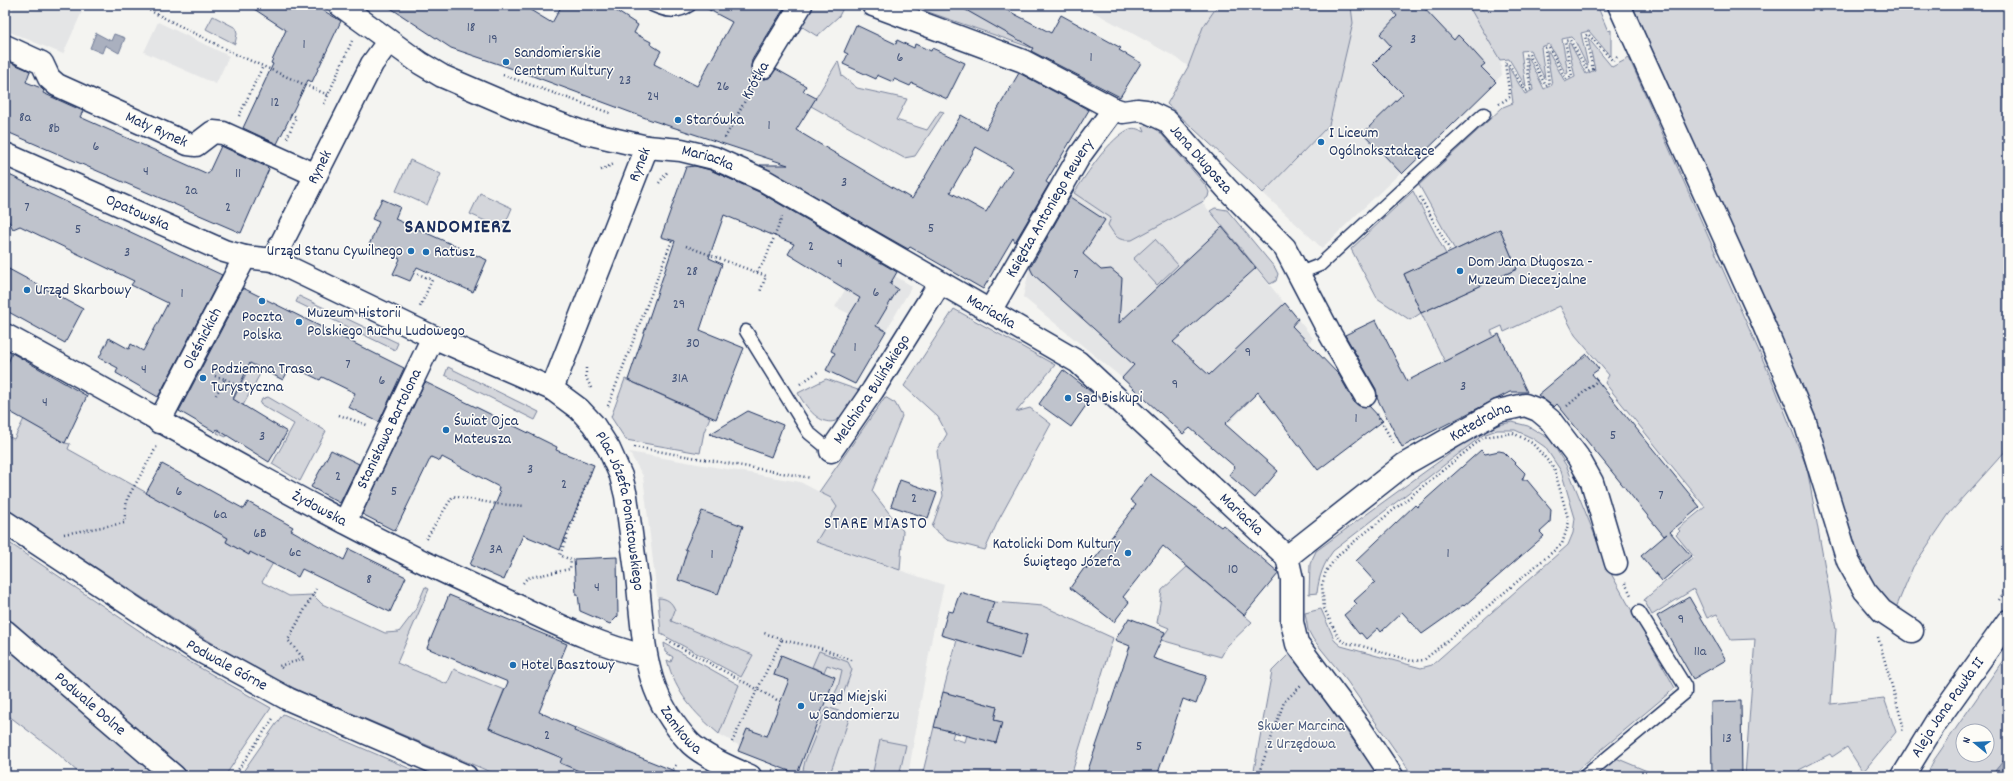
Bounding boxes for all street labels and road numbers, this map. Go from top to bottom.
street label: Krótka [736,57,776,104]
street label: Mały Rynek [121,106,191,154]
street label: Jana Długosza [1164,120,1238,199]
street label: Księdza Antoniego Rewery [1000,133,1100,282]
street label: Mariacka [679,139,738,177]
street label: Rynek [623,144,657,185]
street label: Rynek [302,146,338,188]
street label: Opatowska [102,188,174,237]
street label: Mariacka [962,288,1020,335]
street label: Oleśnickich [177,304,228,374]
street label: Melchiora Bulińskiego [827,330,916,449]
street label: Stanisława Bartolona [351,365,428,493]
street label: Katedralna [1445,397,1514,448]
street label: Plac Józefa Poniatowskiego [589,427,650,592]
street label: Żydowska [288,484,351,533]
street label: Mariacka [1214,488,1269,542]
street label: Podwale Górne [181,633,272,697]
street label: Aleja Jana Pawła II [1905,652,1990,762]
street label: Podwale Dolne [49,667,131,741]
street label: Zamkowa [654,701,707,760]

